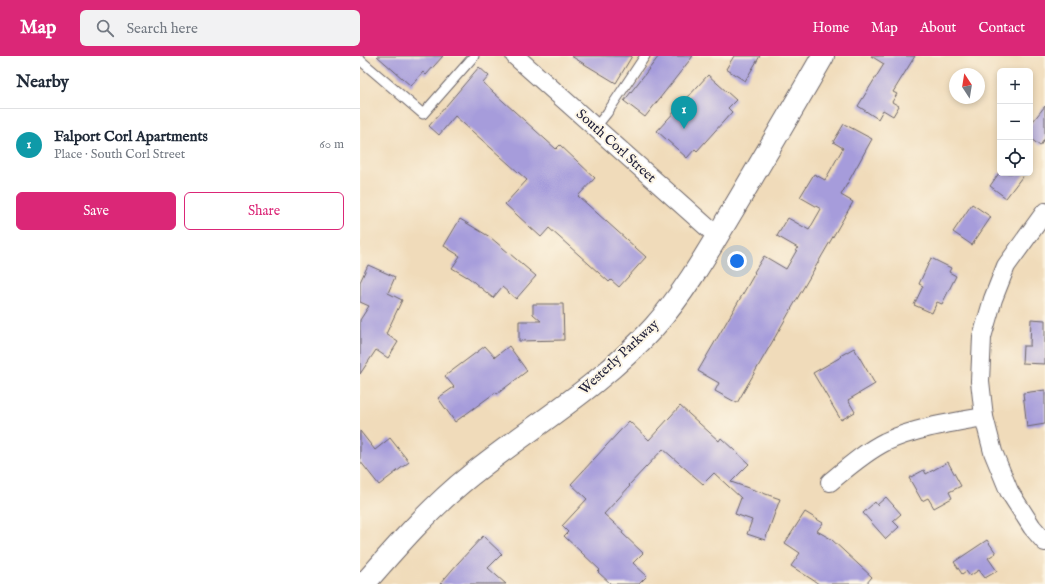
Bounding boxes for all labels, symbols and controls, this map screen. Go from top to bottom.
search box [80,10,360,46]
text: Map [20,16,56,40]
icon: search [94,17,116,39]
text: Search here [126,19,198,38]
text: Home [813,19,849,37]
text: Map [871,19,898,37]
text: About [920,19,956,37]
text: Contact [978,19,1025,37]
north arrow [949,68,985,104]
map controls [997,68,1033,176]
button: + [997,68,1033,104]
text: Nearby [16,72,69,93]
pin: 1 [671,96,697,129]
button: − [997,104,1033,140]
street label: South Corl Street [572,105,660,187]
text: Falport Corl Apartments [54,127,208,146]
text: 1 [27,136,31,153]
text: 60 m [319,136,344,153]
button: locate [997,140,1033,176]
text: Place · South Corl Street [54,146,185,163]
button: Save [16,192,176,230]
button: Share [184,192,344,230]
your location [727,251,747,271]
street label: Westerly Parkway [575,315,663,399]

